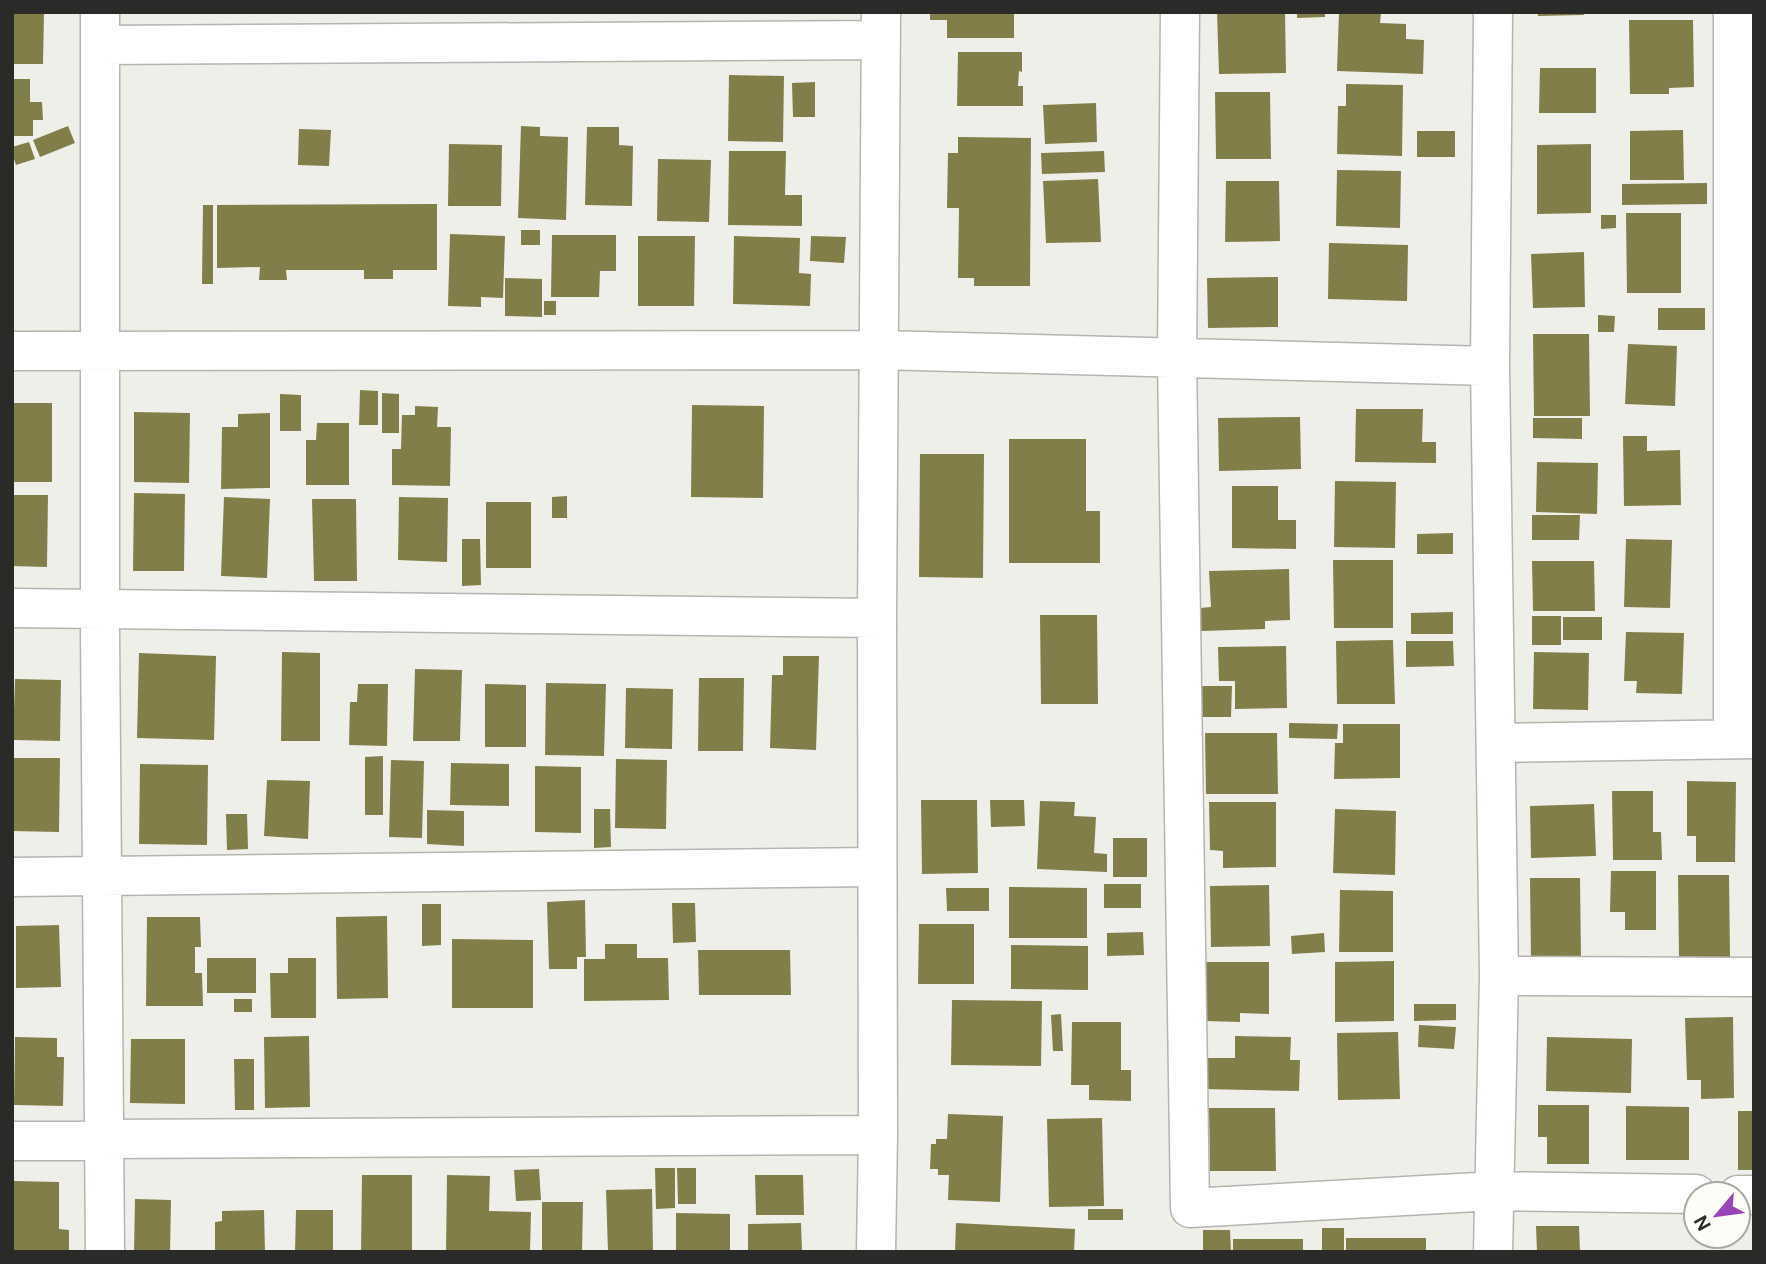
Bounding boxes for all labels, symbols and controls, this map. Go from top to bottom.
north arrow [1682,1180,1752,1250]
text: N [1688,1211,1717,1235]

